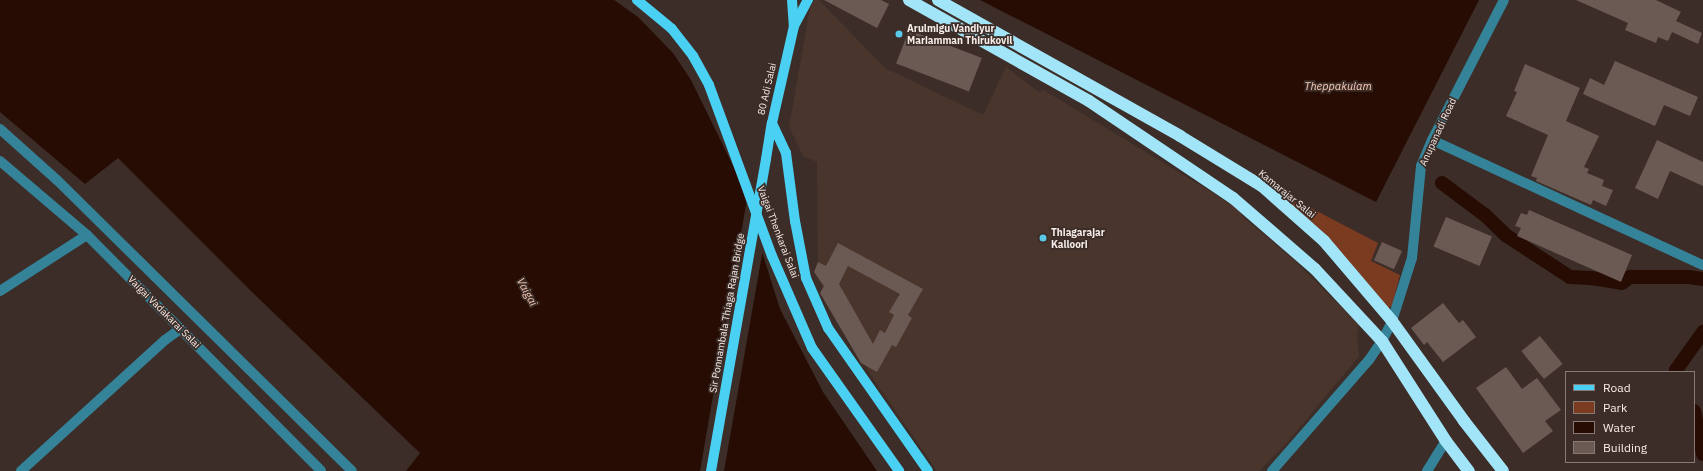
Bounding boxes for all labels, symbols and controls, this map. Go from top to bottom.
place label: Arulmigu Vandiyur Mariamman Thirukovil [907,22,1012,46]
marker: Arulmigu Vandiyur Mariamman Thirukovil [894,29,904,39]
street label: 80 Adi Salai [755,62,779,116]
water label: Theppakulam [1304,79,1372,93]
street label: Anupanadi Road [1417,96,1459,168]
street label: Kamarajar Salai [1256,167,1318,221]
street label: Vaigai Thenkarai Salai [755,184,801,280]
place label: Thiagarajar Kalloori [1051,226,1105,250]
street label: Sir Ponnambala Thiaga Rajan Bridge [707,232,747,394]
marker: Thiagarajar Kalloori [1038,233,1048,243]
street label: Vaigai Vadakarai Salai [125,273,203,351]
water label: Vaigai [514,275,540,309]
legend [1565,371,1695,463]
text: Road [1603,380,1631,395]
text: Park [1603,400,1627,415]
text: Water [1603,420,1635,435]
text: Building [1603,440,1647,455]

